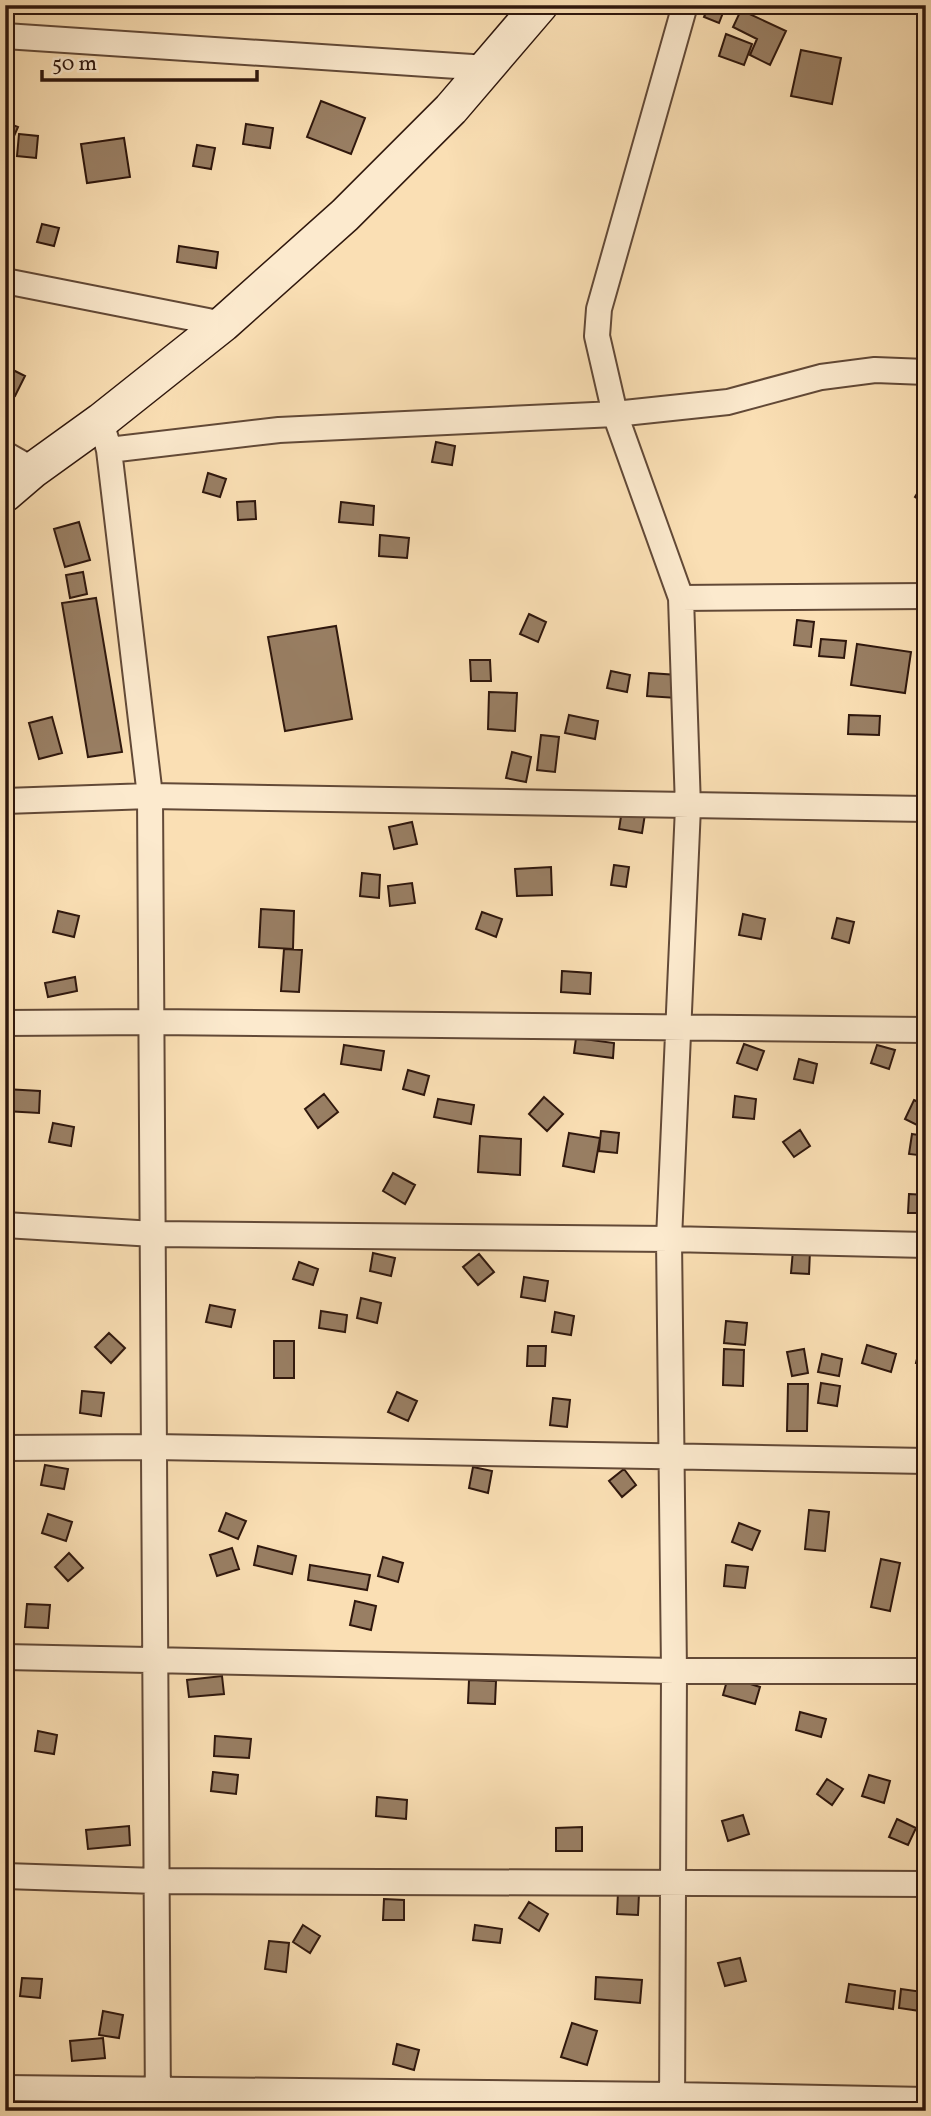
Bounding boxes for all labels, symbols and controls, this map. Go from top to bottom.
scale bar [42,38,257,82]
text: 50 m [52,50,97,79]

